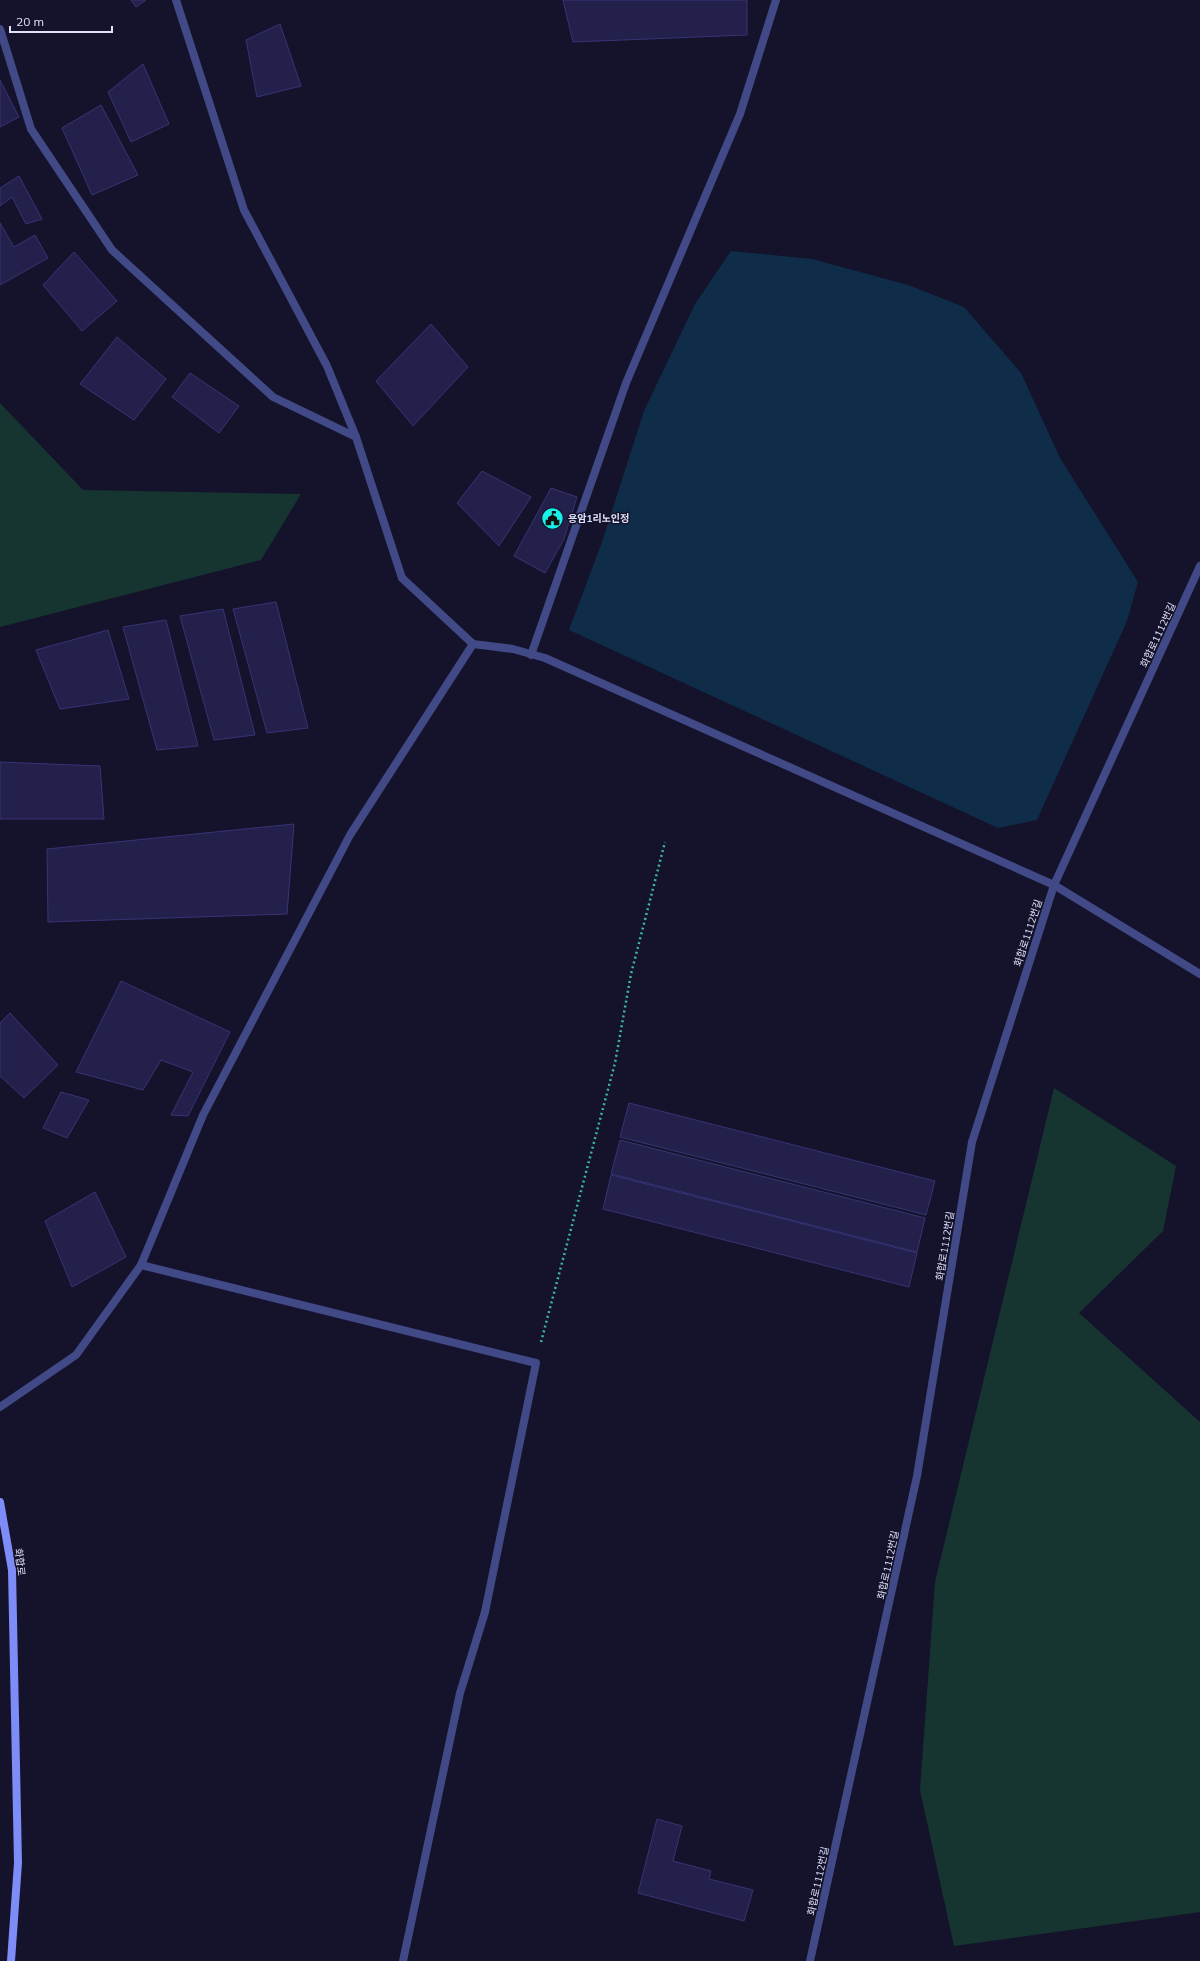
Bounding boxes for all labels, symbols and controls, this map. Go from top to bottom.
scale bar [10,8,112,34]
text: 20 m [16,14,44,29]
public building icon: 용암1리노인정 [540,505,566,531]
place label: 용암1리노인정 [568,512,629,525]
street label: 화합로1112번길 [1137,601,1179,669]
street label: 화합로1112번길 [1011,898,1045,968]
street label: 화합로1112번길 [933,1210,957,1282]
street label: 화합로1112번길 [874,1529,902,1601]
street label: 화합로 [12,1548,28,1576]
street label: 화합로1112번길 [804,1845,832,1917]

